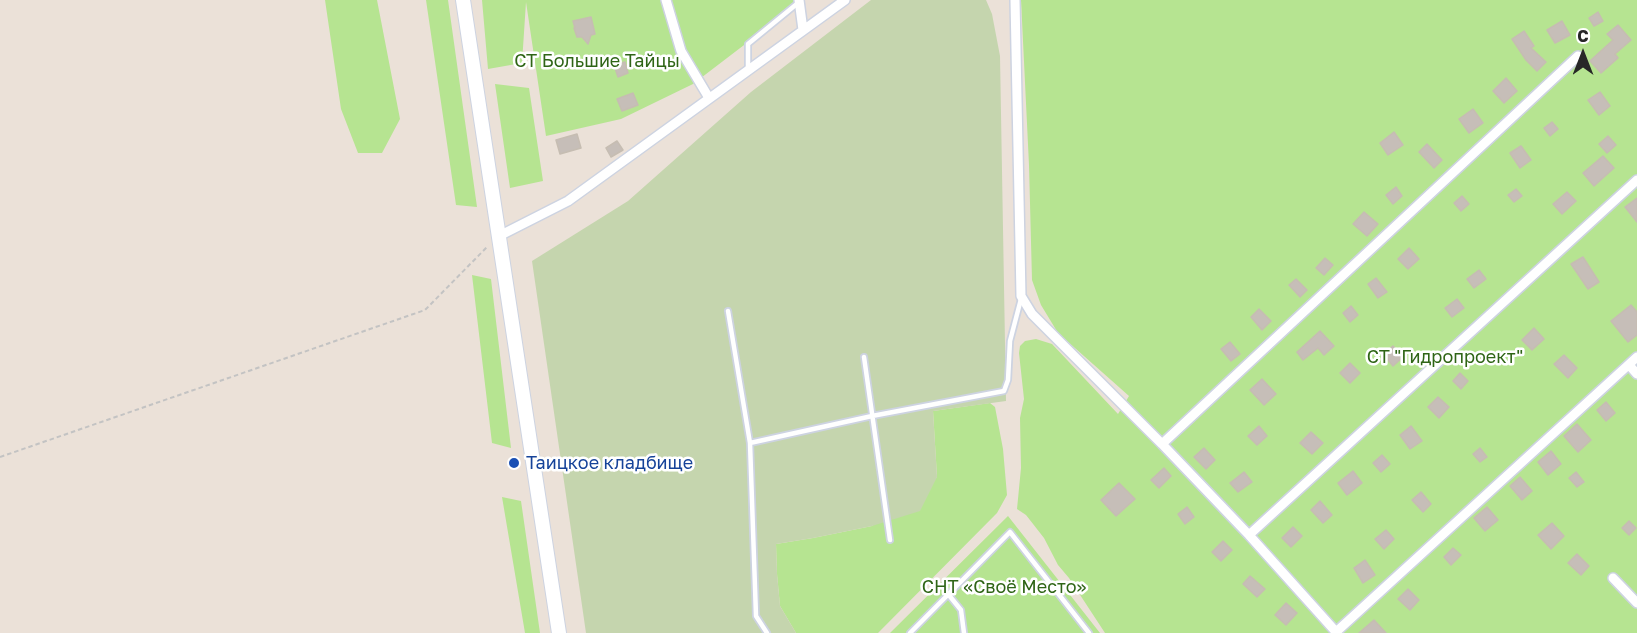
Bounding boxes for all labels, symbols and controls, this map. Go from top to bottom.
north arrow [1553,24,1613,84]
text: С [1577,26,1589,46]
park label: СТ Большие Тайцы [514,50,680,72]
park label: СТ "Гидропроект" [1367,346,1523,368]
place label: Таицкое кладбище [526,452,693,474]
marker: Таицкое кладбище [507,456,521,470]
park label: СНТ «Своё Место» [922,576,1086,598]

